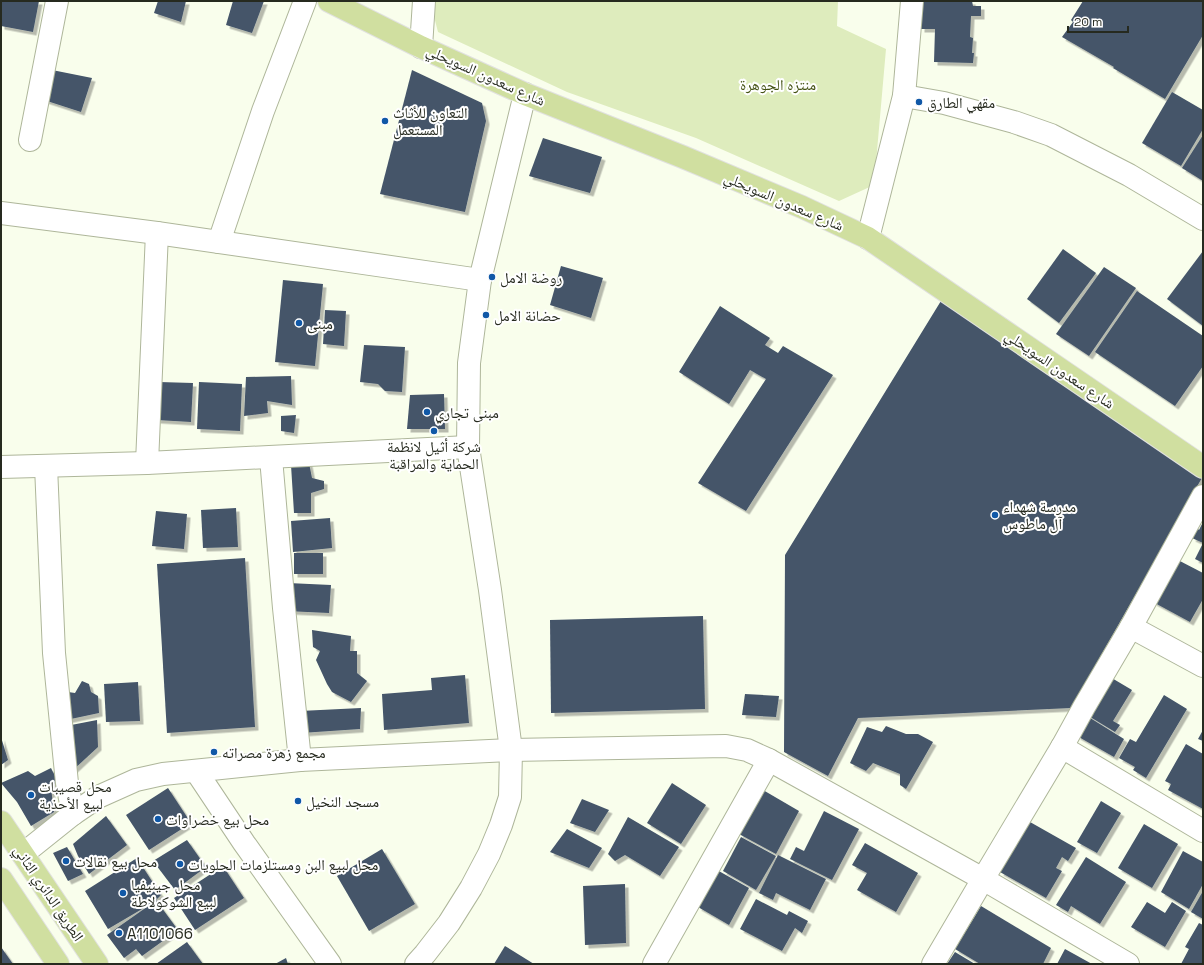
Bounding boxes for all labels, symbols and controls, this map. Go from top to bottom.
scale bar [1068,8,1128,34]
text: 20 m [1074,14,1102,30]
street label: شارع سعدون السويحلي [422,40,548,112]
park label: منتزه الجوهرة [740,75,816,94]
place label: مقهي الطارق [927,93,995,114]
marker: مقهي الطارق [914,97,924,107]
place label: التعاون للأثاث المستعمل [393,103,468,140]
marker: التعاون للأثاث المستعمل [380,116,390,126]
street label: شارع سعدون السويحلي [720,167,847,237]
place label: روضة الامل [500,268,562,288]
marker: روضة الامل [487,272,497,282]
place label: حضانة الامل [494,306,561,326]
marker: حضانة الامل [481,310,491,320]
place label: مبنى [307,314,333,334]
marker: مبنى [294,318,304,328]
street label: شارع سعدون السويحلي [1000,325,1118,415]
place label: مبنى تجاري [435,403,499,424]
marker: مبنى تجاري [422,407,432,417]
marker: شركة أثيل لانظمة الحماية والمراقبة [429,426,439,436]
place label: شركة أثيل لانظمة الحماية والمراقبة [387,437,481,473]
place label: مدرسة شهداء آل ماطوس [1003,497,1076,534]
marker: مدرسة شهداء آل ماطوس [990,510,1000,520]
place label: مجمع زهرة مصراته [222,743,326,763]
marker: مجمع زهرة مصراته [209,747,219,757]
place label: محل قصيبات لبيع الأحذية [39,777,112,814]
marker: محل قصيبات لبيع الأحذية [26,790,36,800]
place label: مسجد النخيل [306,792,379,812]
marker: مسجد النخيل [293,796,303,806]
place label: محل بيع خضراوات [166,810,269,830]
marker: محل بيع خضراوات [153,814,163,824]
street label: الطريق الدائري الثاني [7,841,88,946]
place label: محل بيع نقالات [74,852,157,872]
place label: محل لبيع البن ومستلزمات الحلويات [188,855,378,875]
marker: محل بيع نقالات [61,856,71,866]
marker: محل لبيع البن ومستلزمات الحلويات [175,859,185,869]
place label: محل جينيفيا لبيع الشوكولاطة [131,875,216,912]
marker: محل جينيفيا لبيع الشوكولاطة [118,888,128,898]
place label: A1101066 [127,924,193,943]
marker: A1101066 [114,928,124,938]

